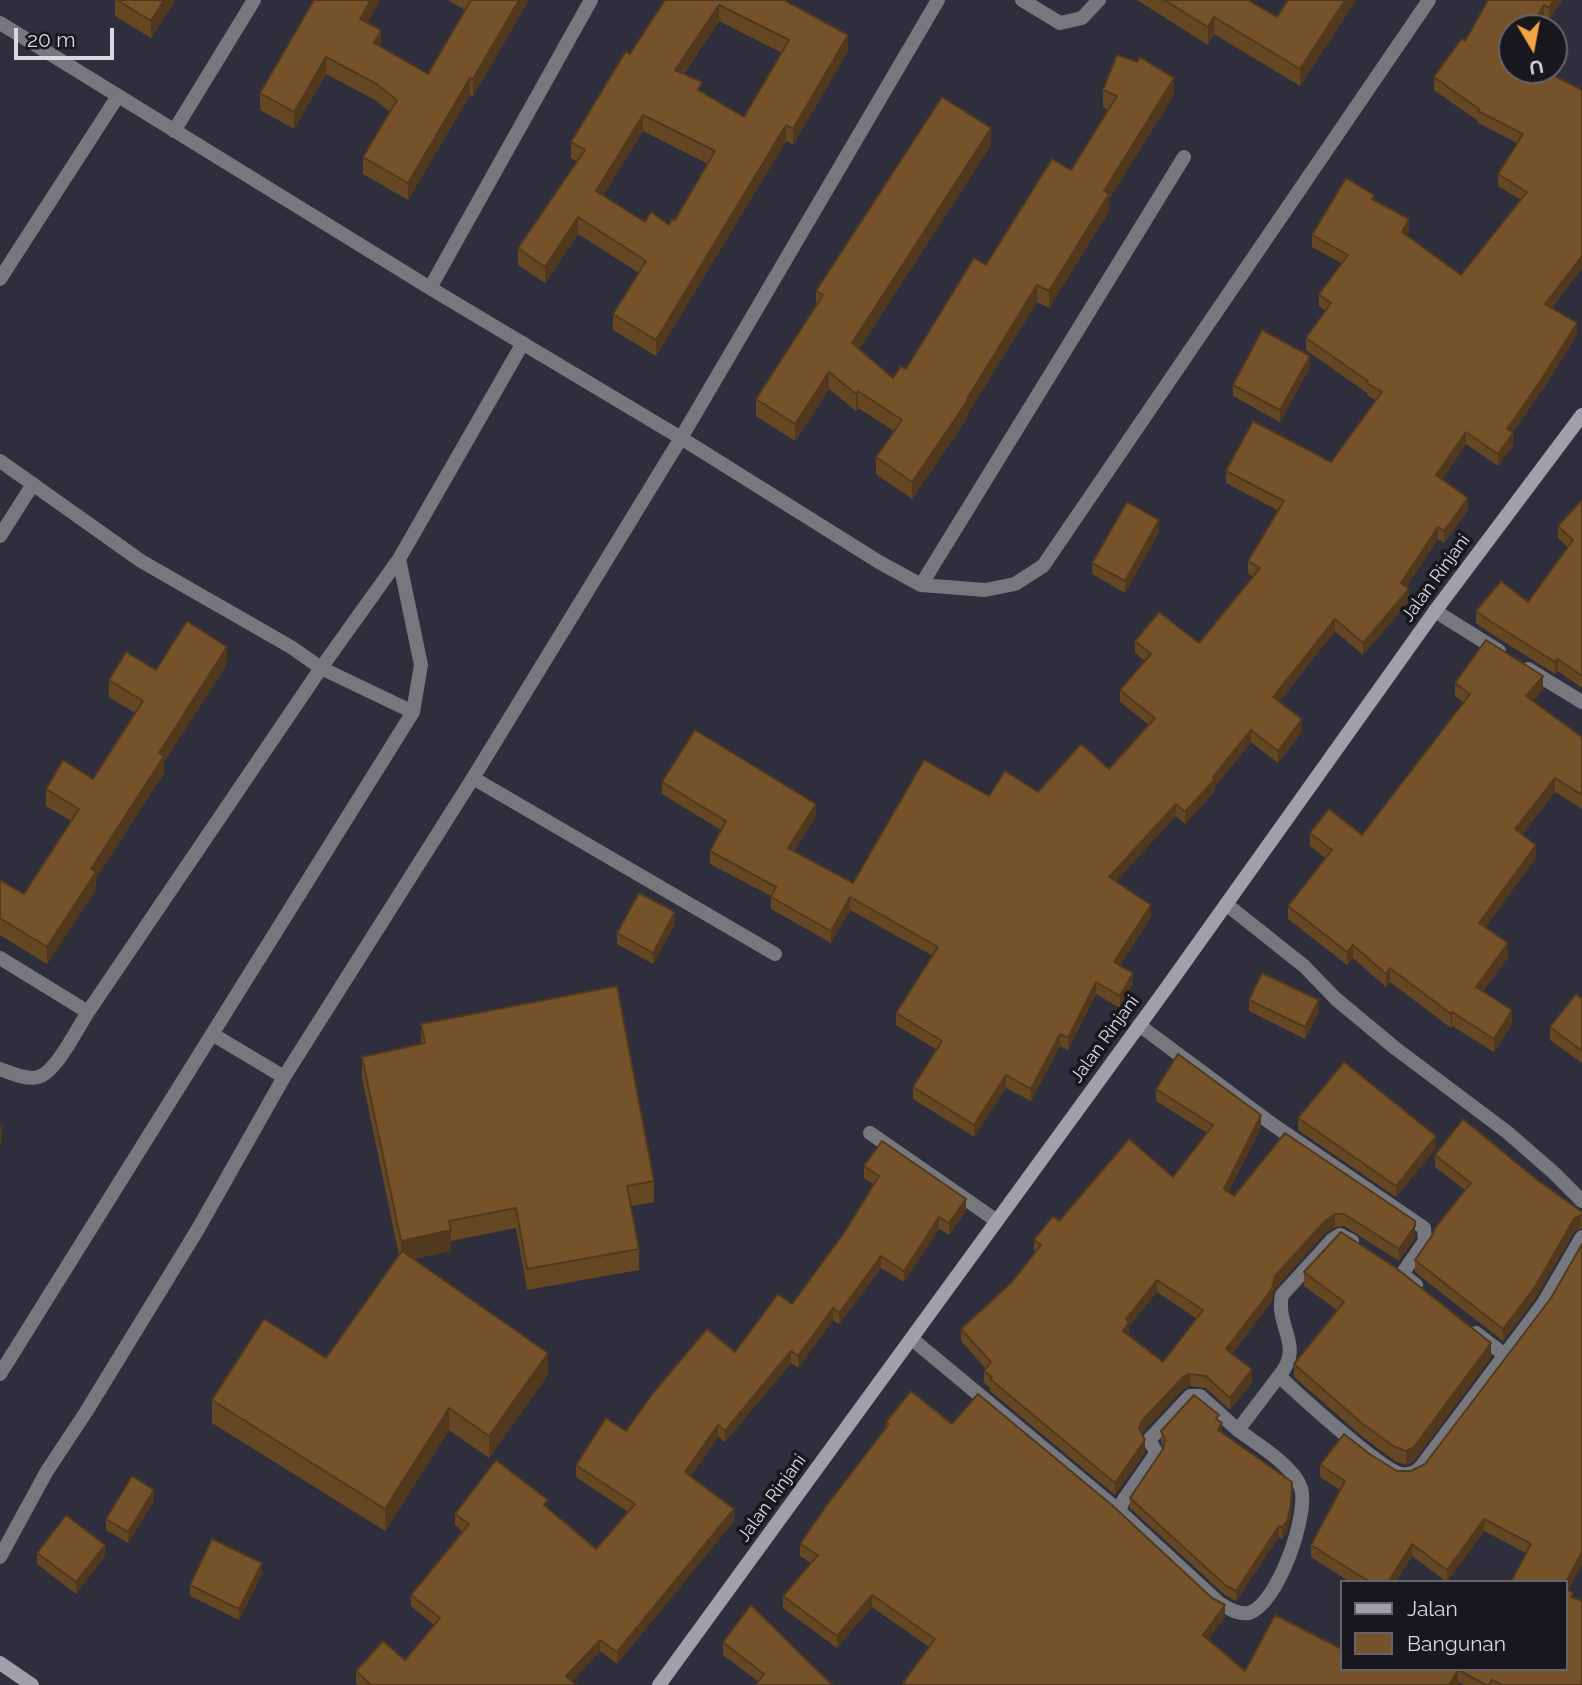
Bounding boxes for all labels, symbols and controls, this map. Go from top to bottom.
scale bar [18,14,117,58]
north arrow [1498,14,1568,84]
text: 20 m [27,27,75,52]
text: U [1527,56,1545,80]
street label: Jalan Rinjani [1397,530,1475,626]
street label: Jalan Rinjani [1066,991,1144,1087]
street label: Jalan Rinjani [733,1450,811,1546]
legend [1340,1580,1568,1671]
text: Jalan [1407,1596,1458,1621]
text: Bangunan [1407,1631,1506,1656]

